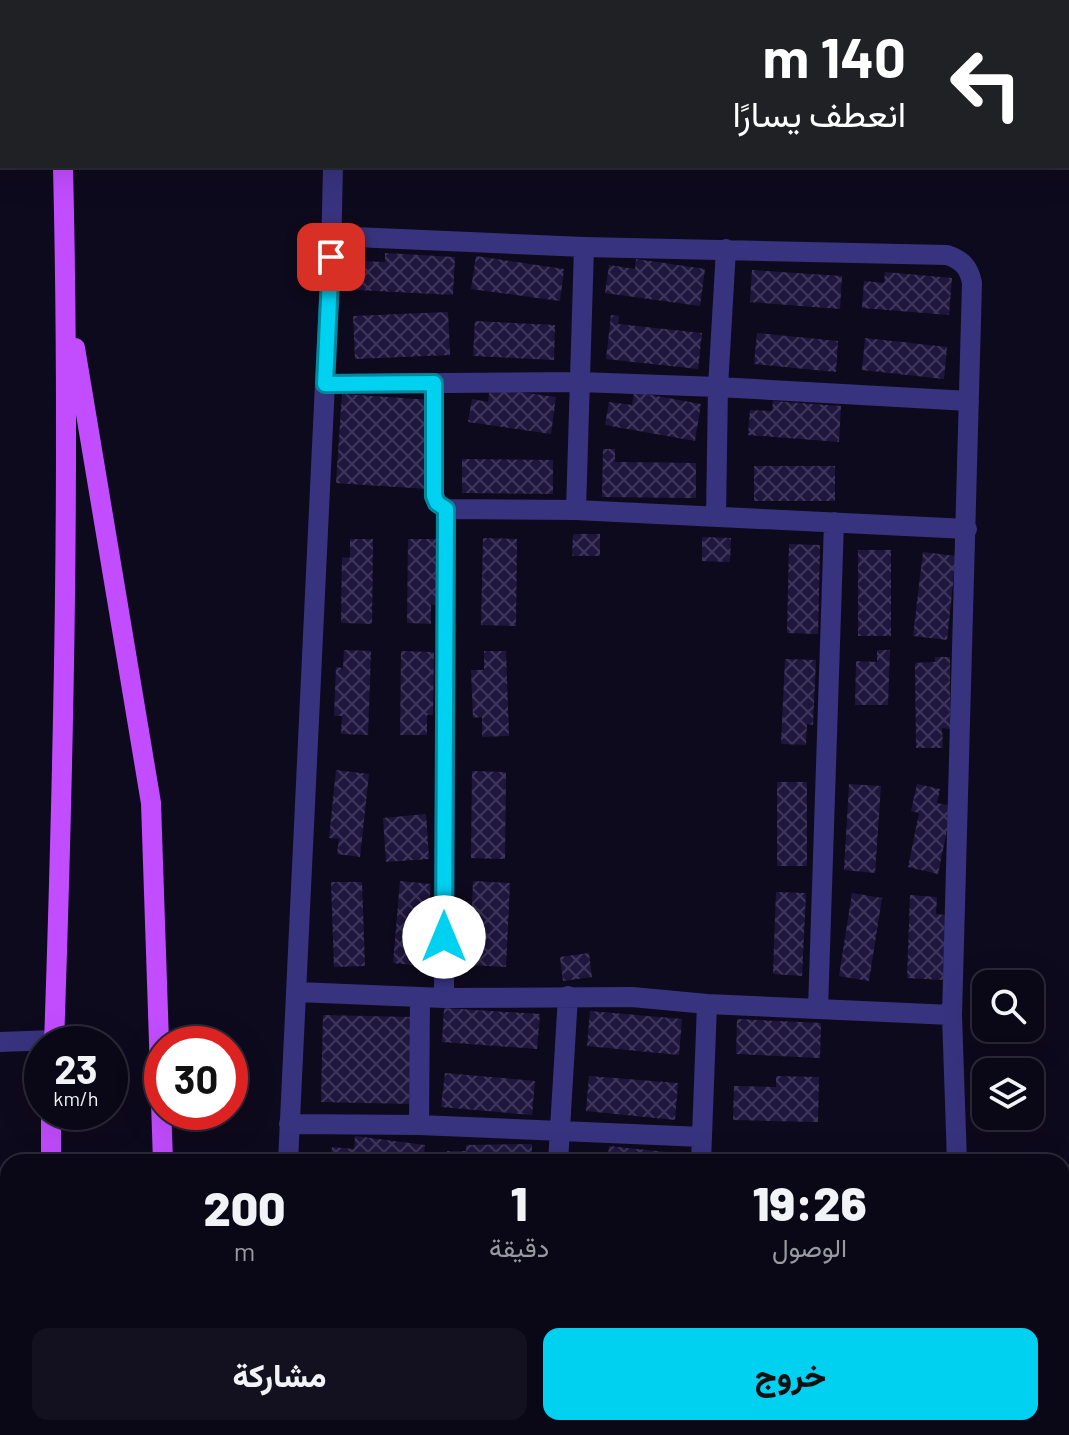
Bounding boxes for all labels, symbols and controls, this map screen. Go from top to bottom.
text: 140 m [762,22,906,89]
icon: left [934,32,1038,136]
text: انعطف يسارًا [733,91,906,134]
pin [297,223,365,291]
icon: arrive [309,235,353,279]
position arrow [402,895,486,979]
map controls [972,970,1044,1130]
button: search [972,970,1044,1042]
speed limit sign: 30 [144,1026,248,1130]
text: 23 [54,1044,98,1092]
button: layers [972,1058,1044,1130]
text: km/h [53,1086,99,1110]
text: 1 [511,1173,528,1231]
text: 19:26 [753,1173,867,1231]
text: 200 [203,1178,286,1236]
text: دقيقة [489,1231,549,1262]
text: الوصول [772,1231,847,1262]
text: m [234,1235,255,1266]
button: مشاركة [32,1328,527,1420]
button: خروج [543,1328,1038,1420]

